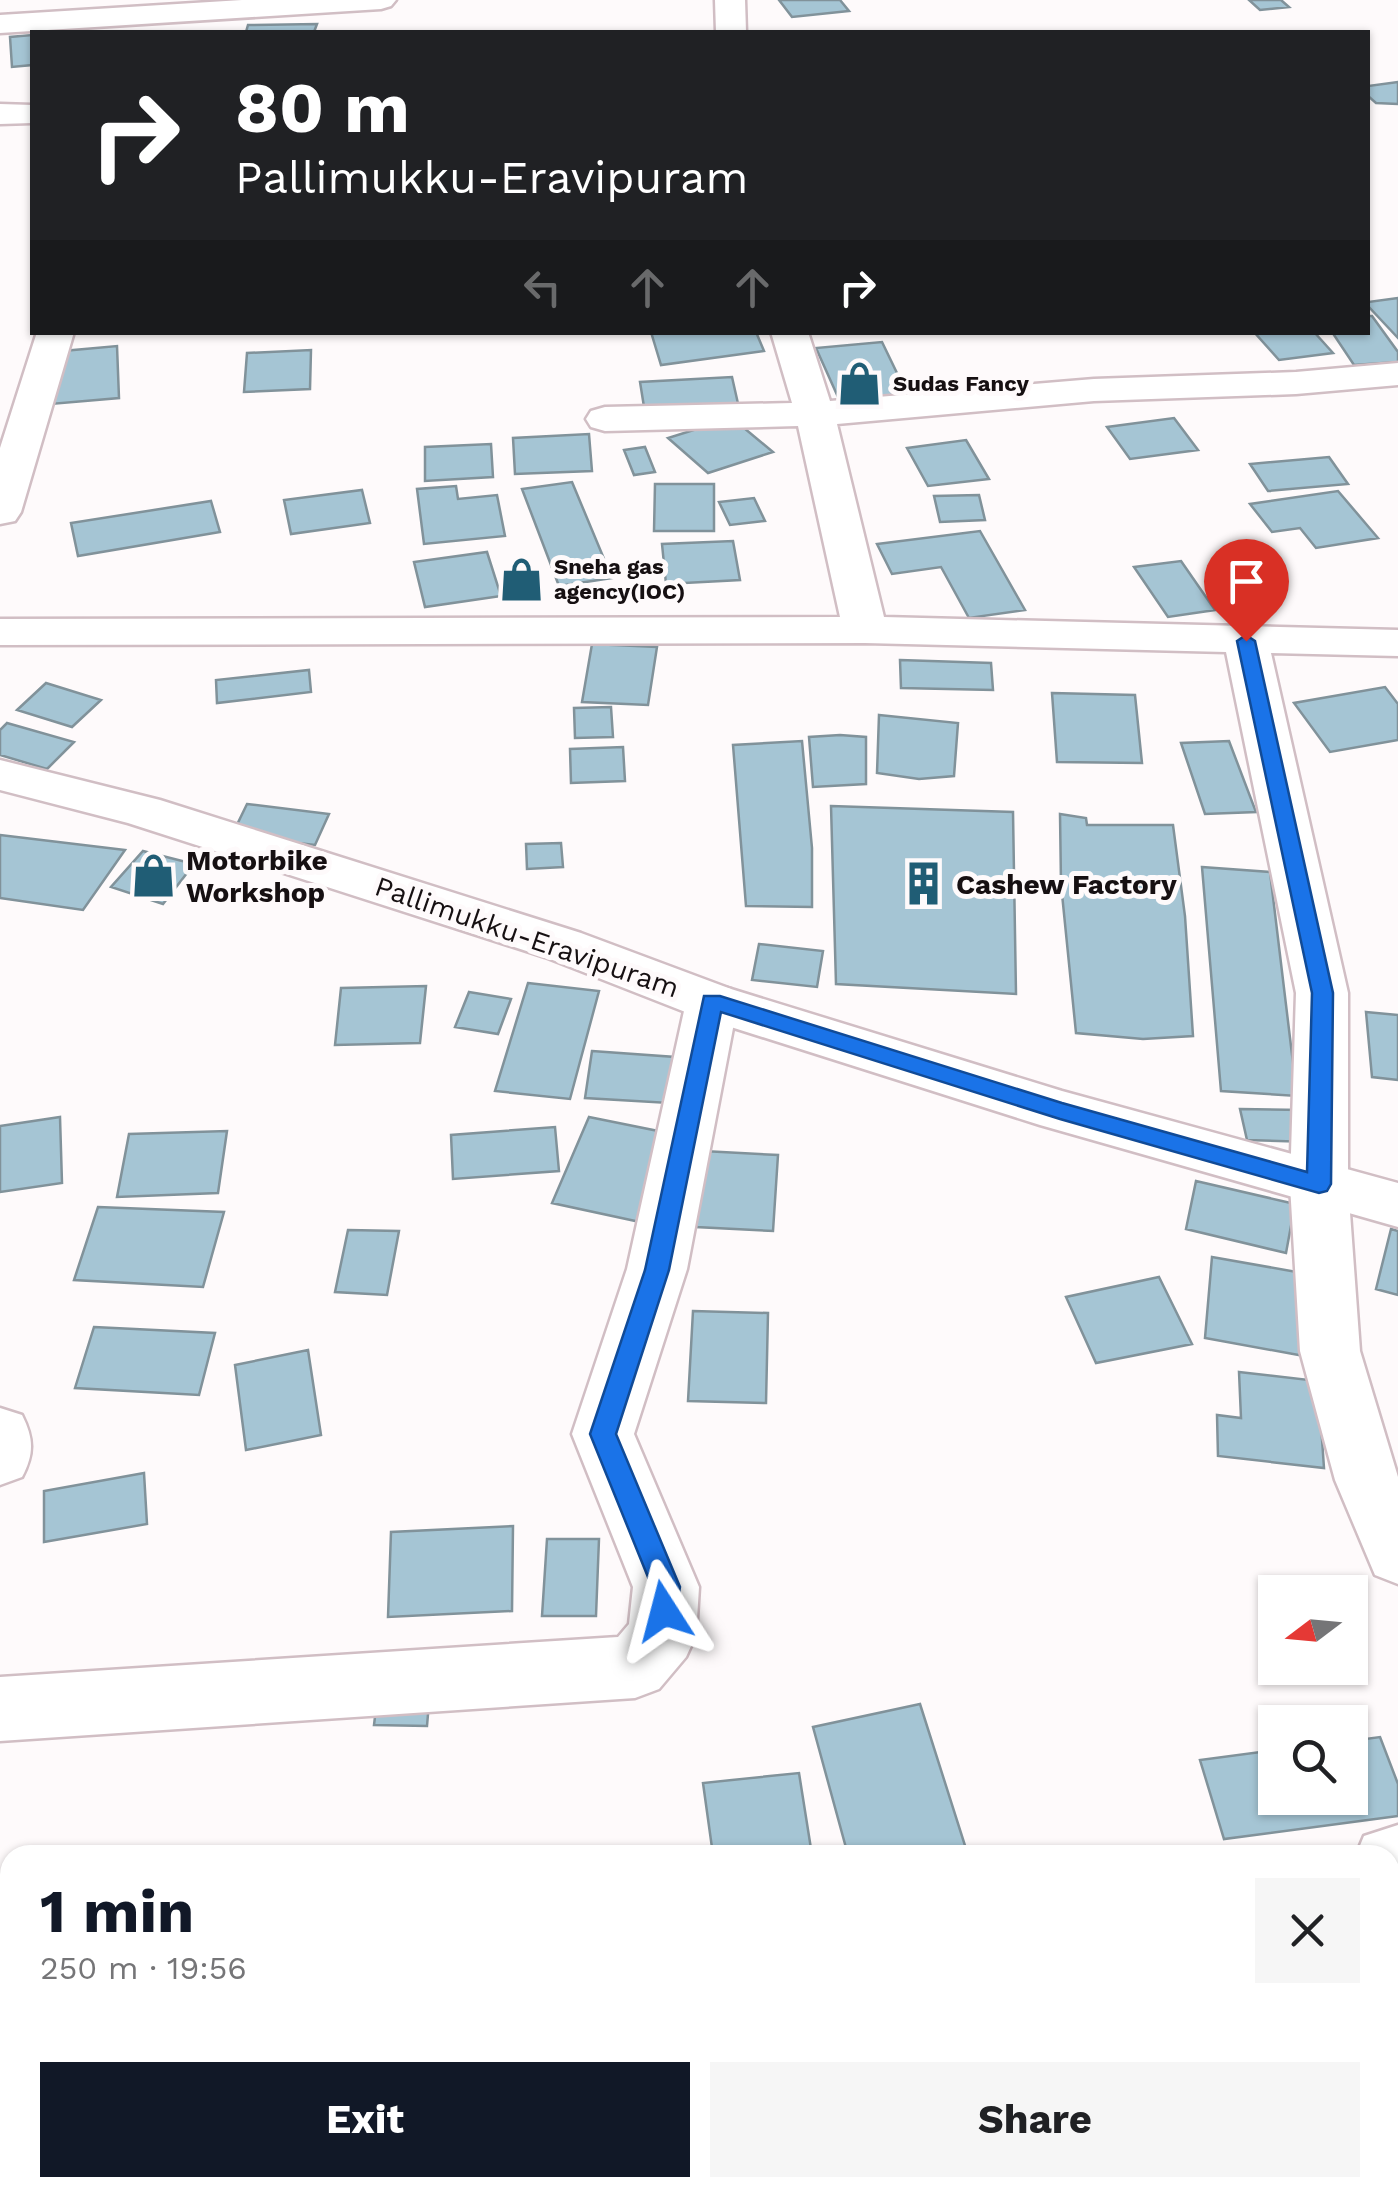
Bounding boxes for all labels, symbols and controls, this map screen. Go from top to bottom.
text: 80 m [235,67,410,149]
icon: right [70,70,200,200]
text: Pallimukku-Eravipuram [235,151,748,204]
icon: left [515,260,570,315]
icon: ahead [620,260,675,315]
icon: ahead [725,260,780,315]
icon: right [830,260,885,315]
shop icon: Sudas Fancy [836,359,884,407]
place label: Sudas Fancy [893,371,1029,396]
pin [1204,539,1289,642]
place label: Sneha gas agency(IOC) [554,554,685,604]
icon: arrive [1219,554,1274,609]
shop icon: Sneha gas agency(IOC) [497,555,545,603]
place label: Motorbike Workshop [186,844,328,909]
shop icon: Motorbike Workshop [129,852,177,900]
building icon: Cashew Factory [899,860,947,908]
place label: Cashew Factory [956,868,1177,901]
street label: Pallimukku-Eravipuram [371,869,683,1005]
position arrow [612,1559,716,1663]
north arrow [1258,1575,1368,1685]
map controls [1258,1575,1368,1815]
button: search [1258,1705,1368,1815]
text: 1 min [40,1876,194,1947]
button: close [1255,1878,1360,1983]
text: 250 m · 19:56 [40,1949,247,1987]
button: Exit [40,2062,690,2177]
button: Share [710,2062,1360,2177]

